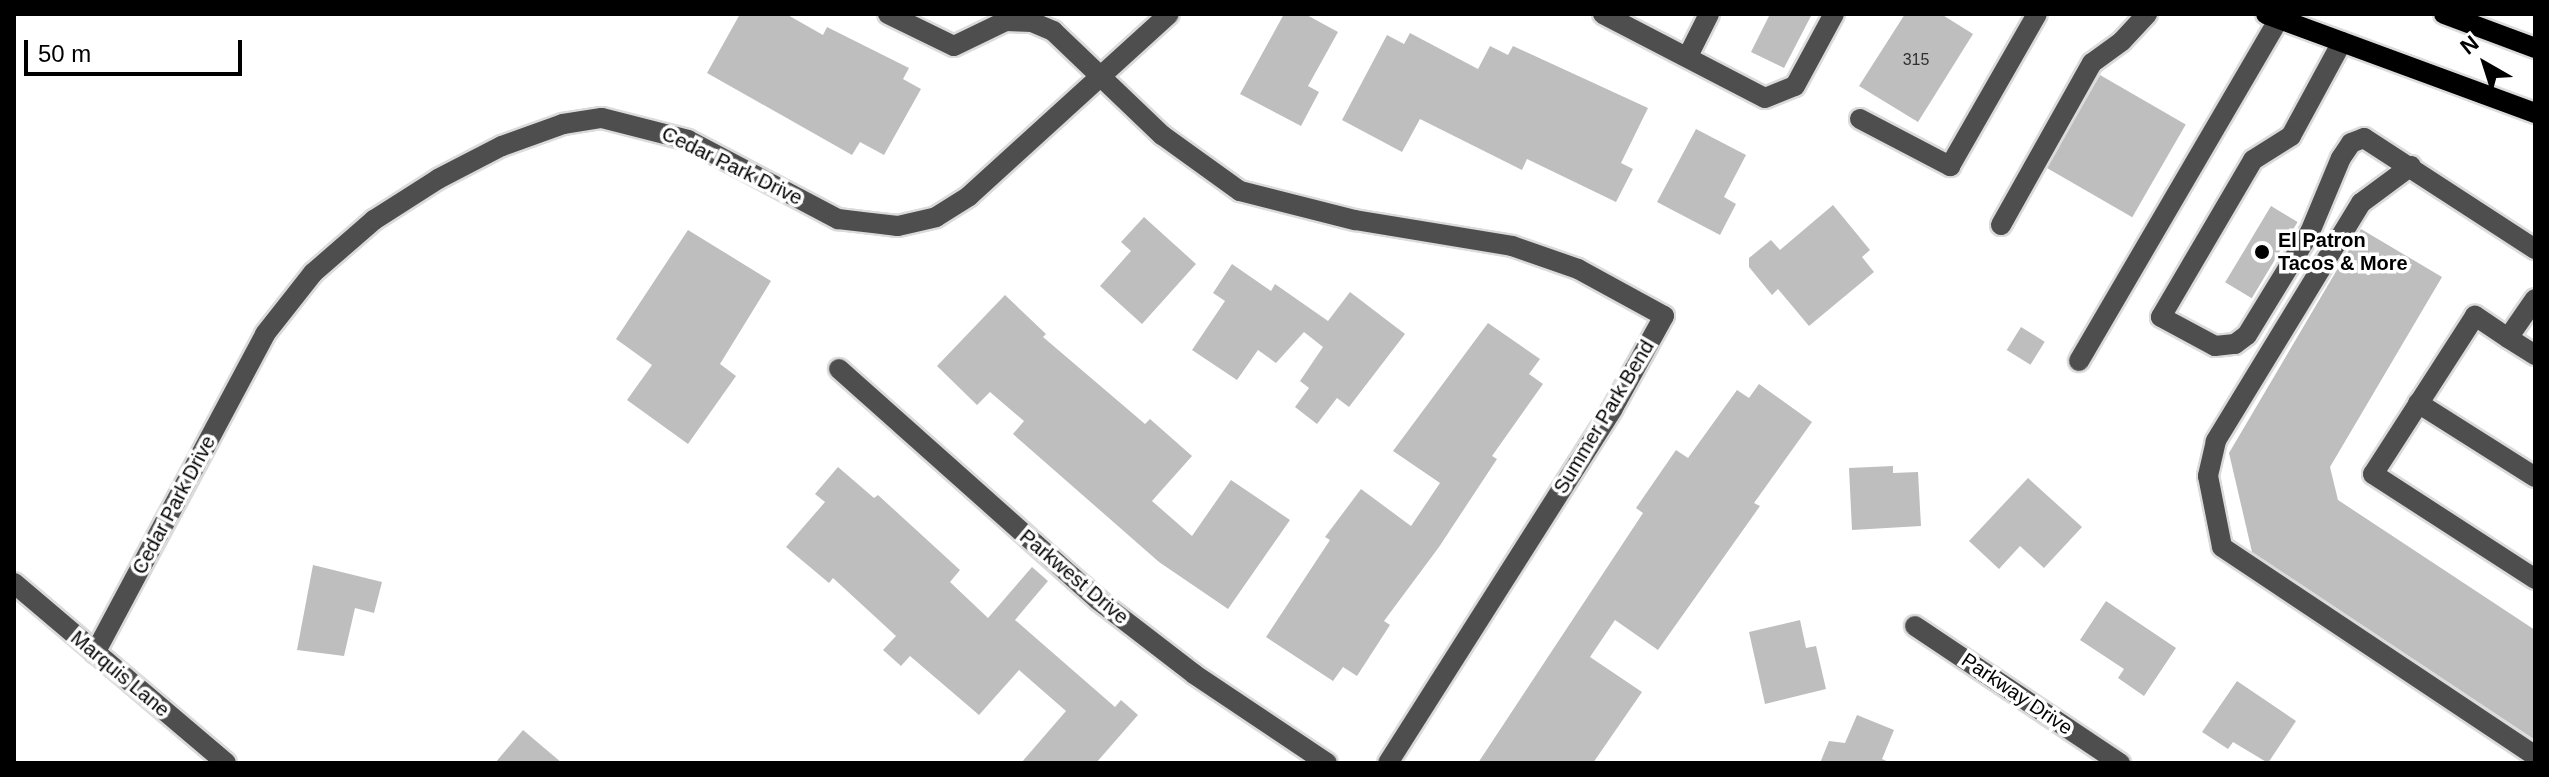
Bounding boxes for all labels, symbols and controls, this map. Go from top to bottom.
scale bar [28,24,246,74]
north arrow [2445,24,2525,104]
text: N [2456,30,2484,60]
text: 50 m [38,40,91,67]
house number: 315 [1903,50,1929,70]
street label: Cedar Park Drive [658,122,806,210]
place label: El Patron Tacos & More [2278,228,2408,275]
marker: El Patron Tacos & More [2253,243,2271,261]
street label: Summer Park Bend [1549,336,1659,498]
street label: Cedar Park Drive [127,432,221,578]
street label: Parkwest Drive [1015,525,1133,629]
street label: Marquis Lane [66,626,174,722]
street label: Parkway Drive [1957,648,2077,740]

